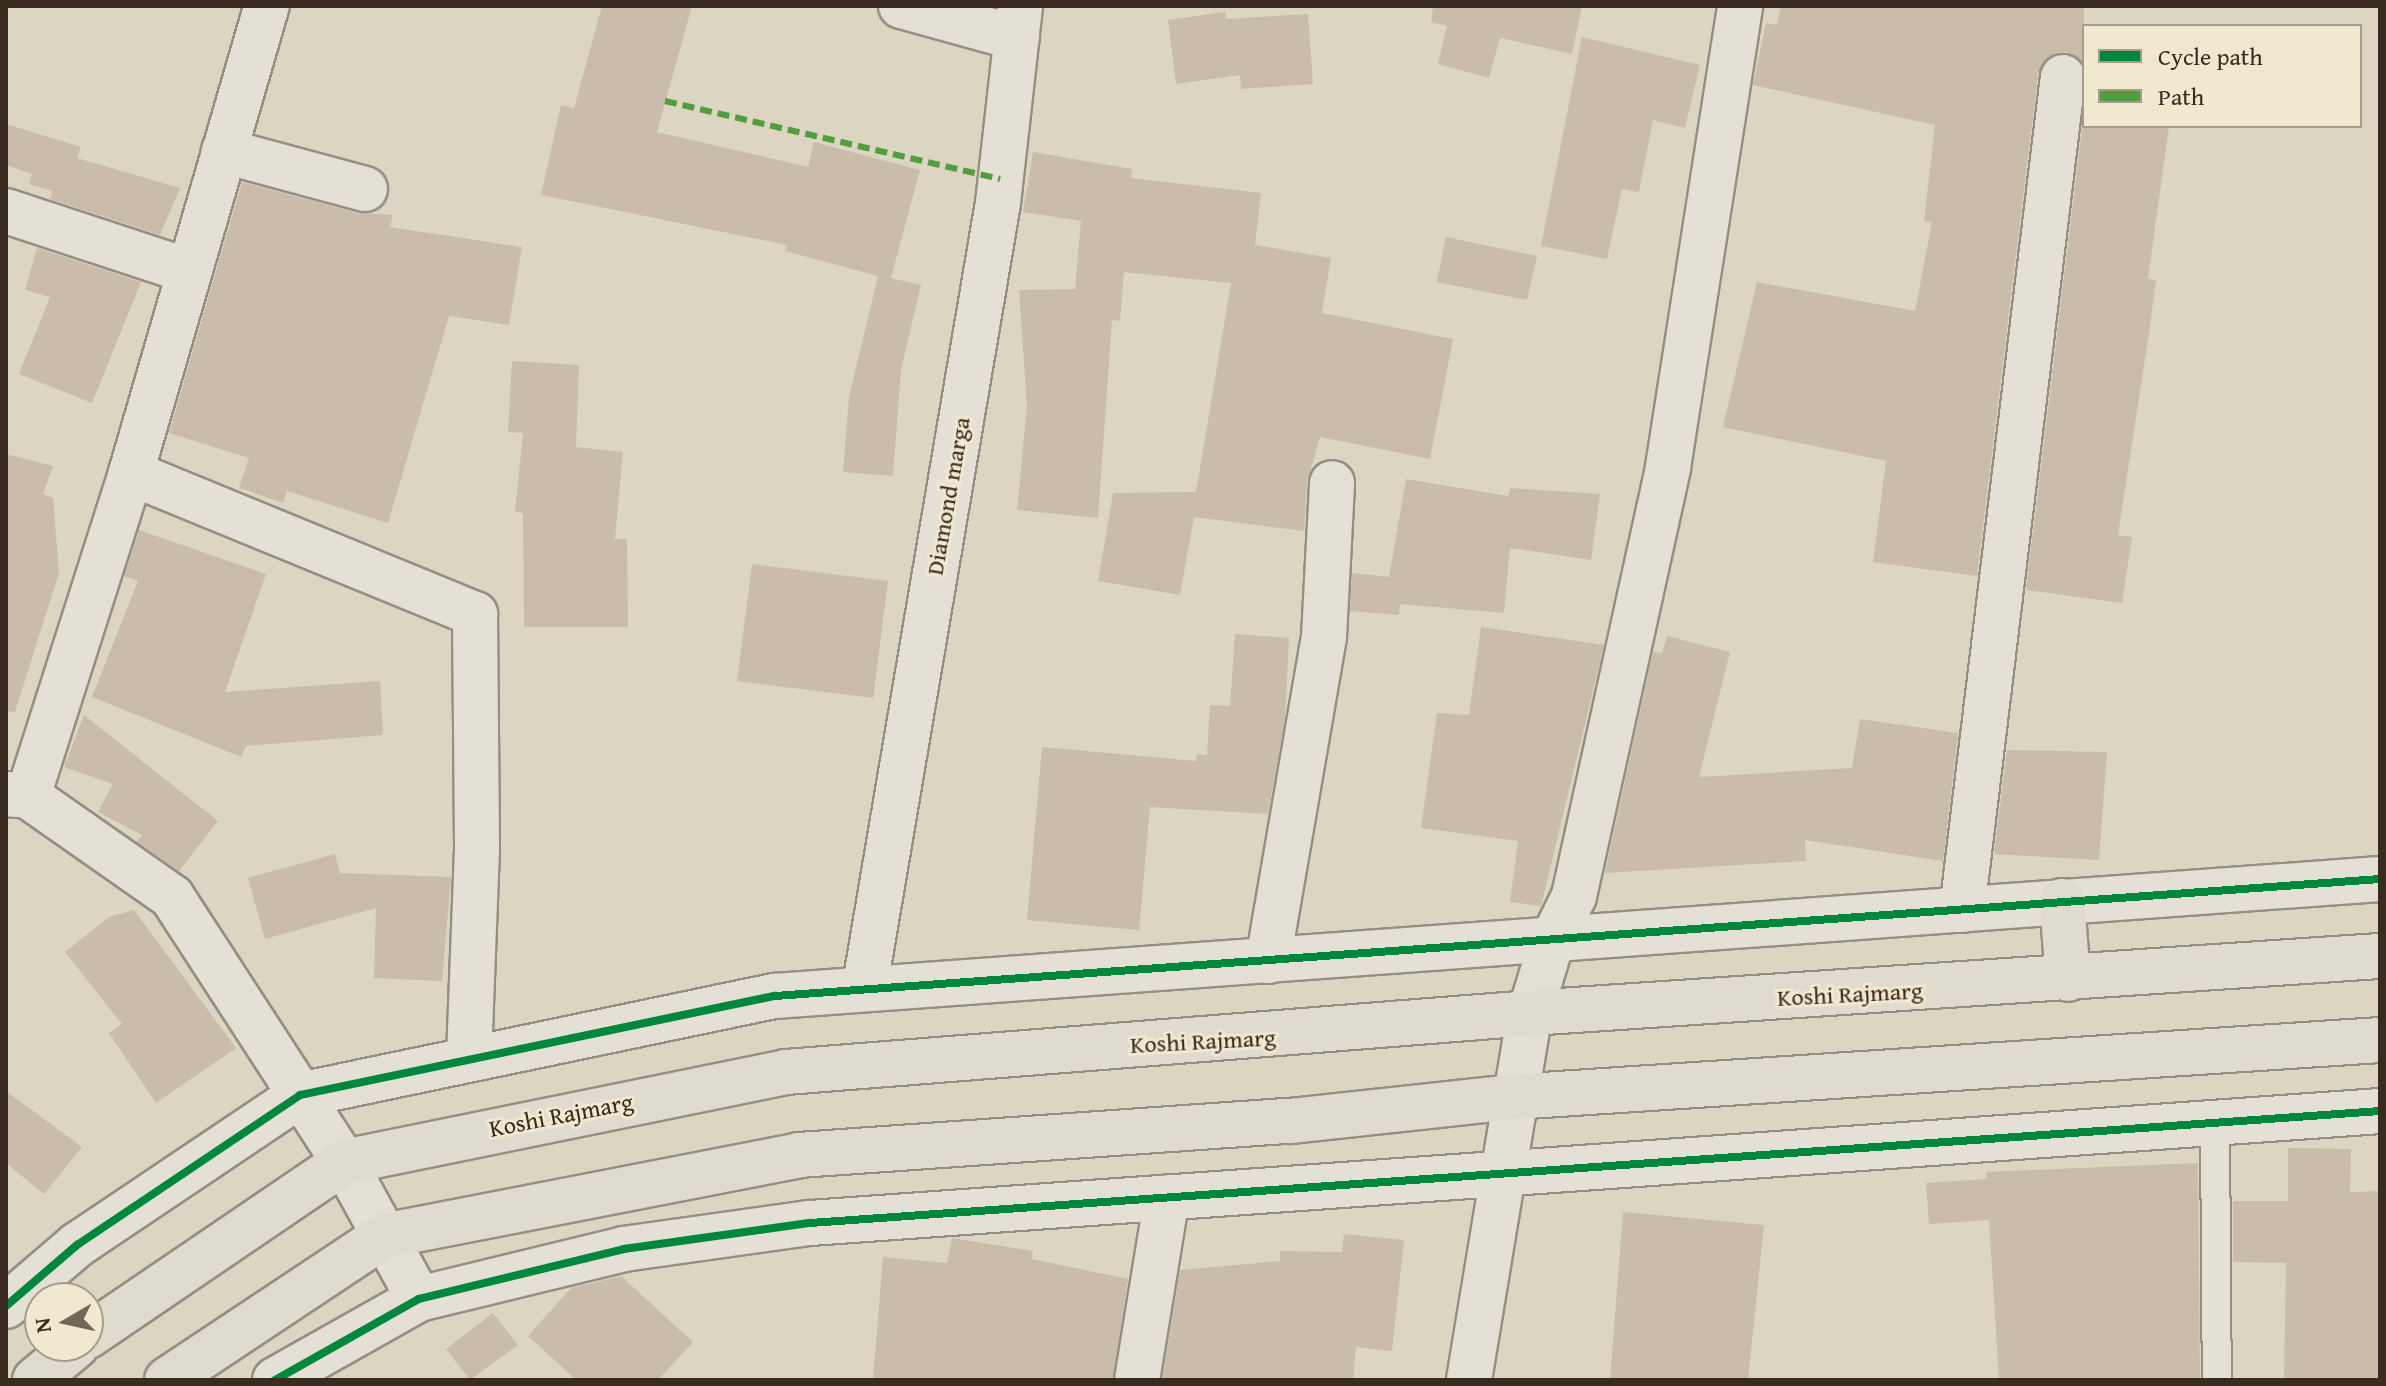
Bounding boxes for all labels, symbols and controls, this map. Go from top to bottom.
legend [2082,24,2362,128]
text: Cycle path [2158,39,2263,74]
text: Path [2158,79,2204,114]
street label: Diamond marga [920,415,976,577]
street label: Koshi Rajmarg [1776,976,1924,1012]
street label: Koshi Rajmarg [1129,1023,1277,1059]
street label: Koshi Rajmarg [487,1087,635,1143]
north arrow [24,1282,104,1362]
text: N [25,1316,59,1335]

